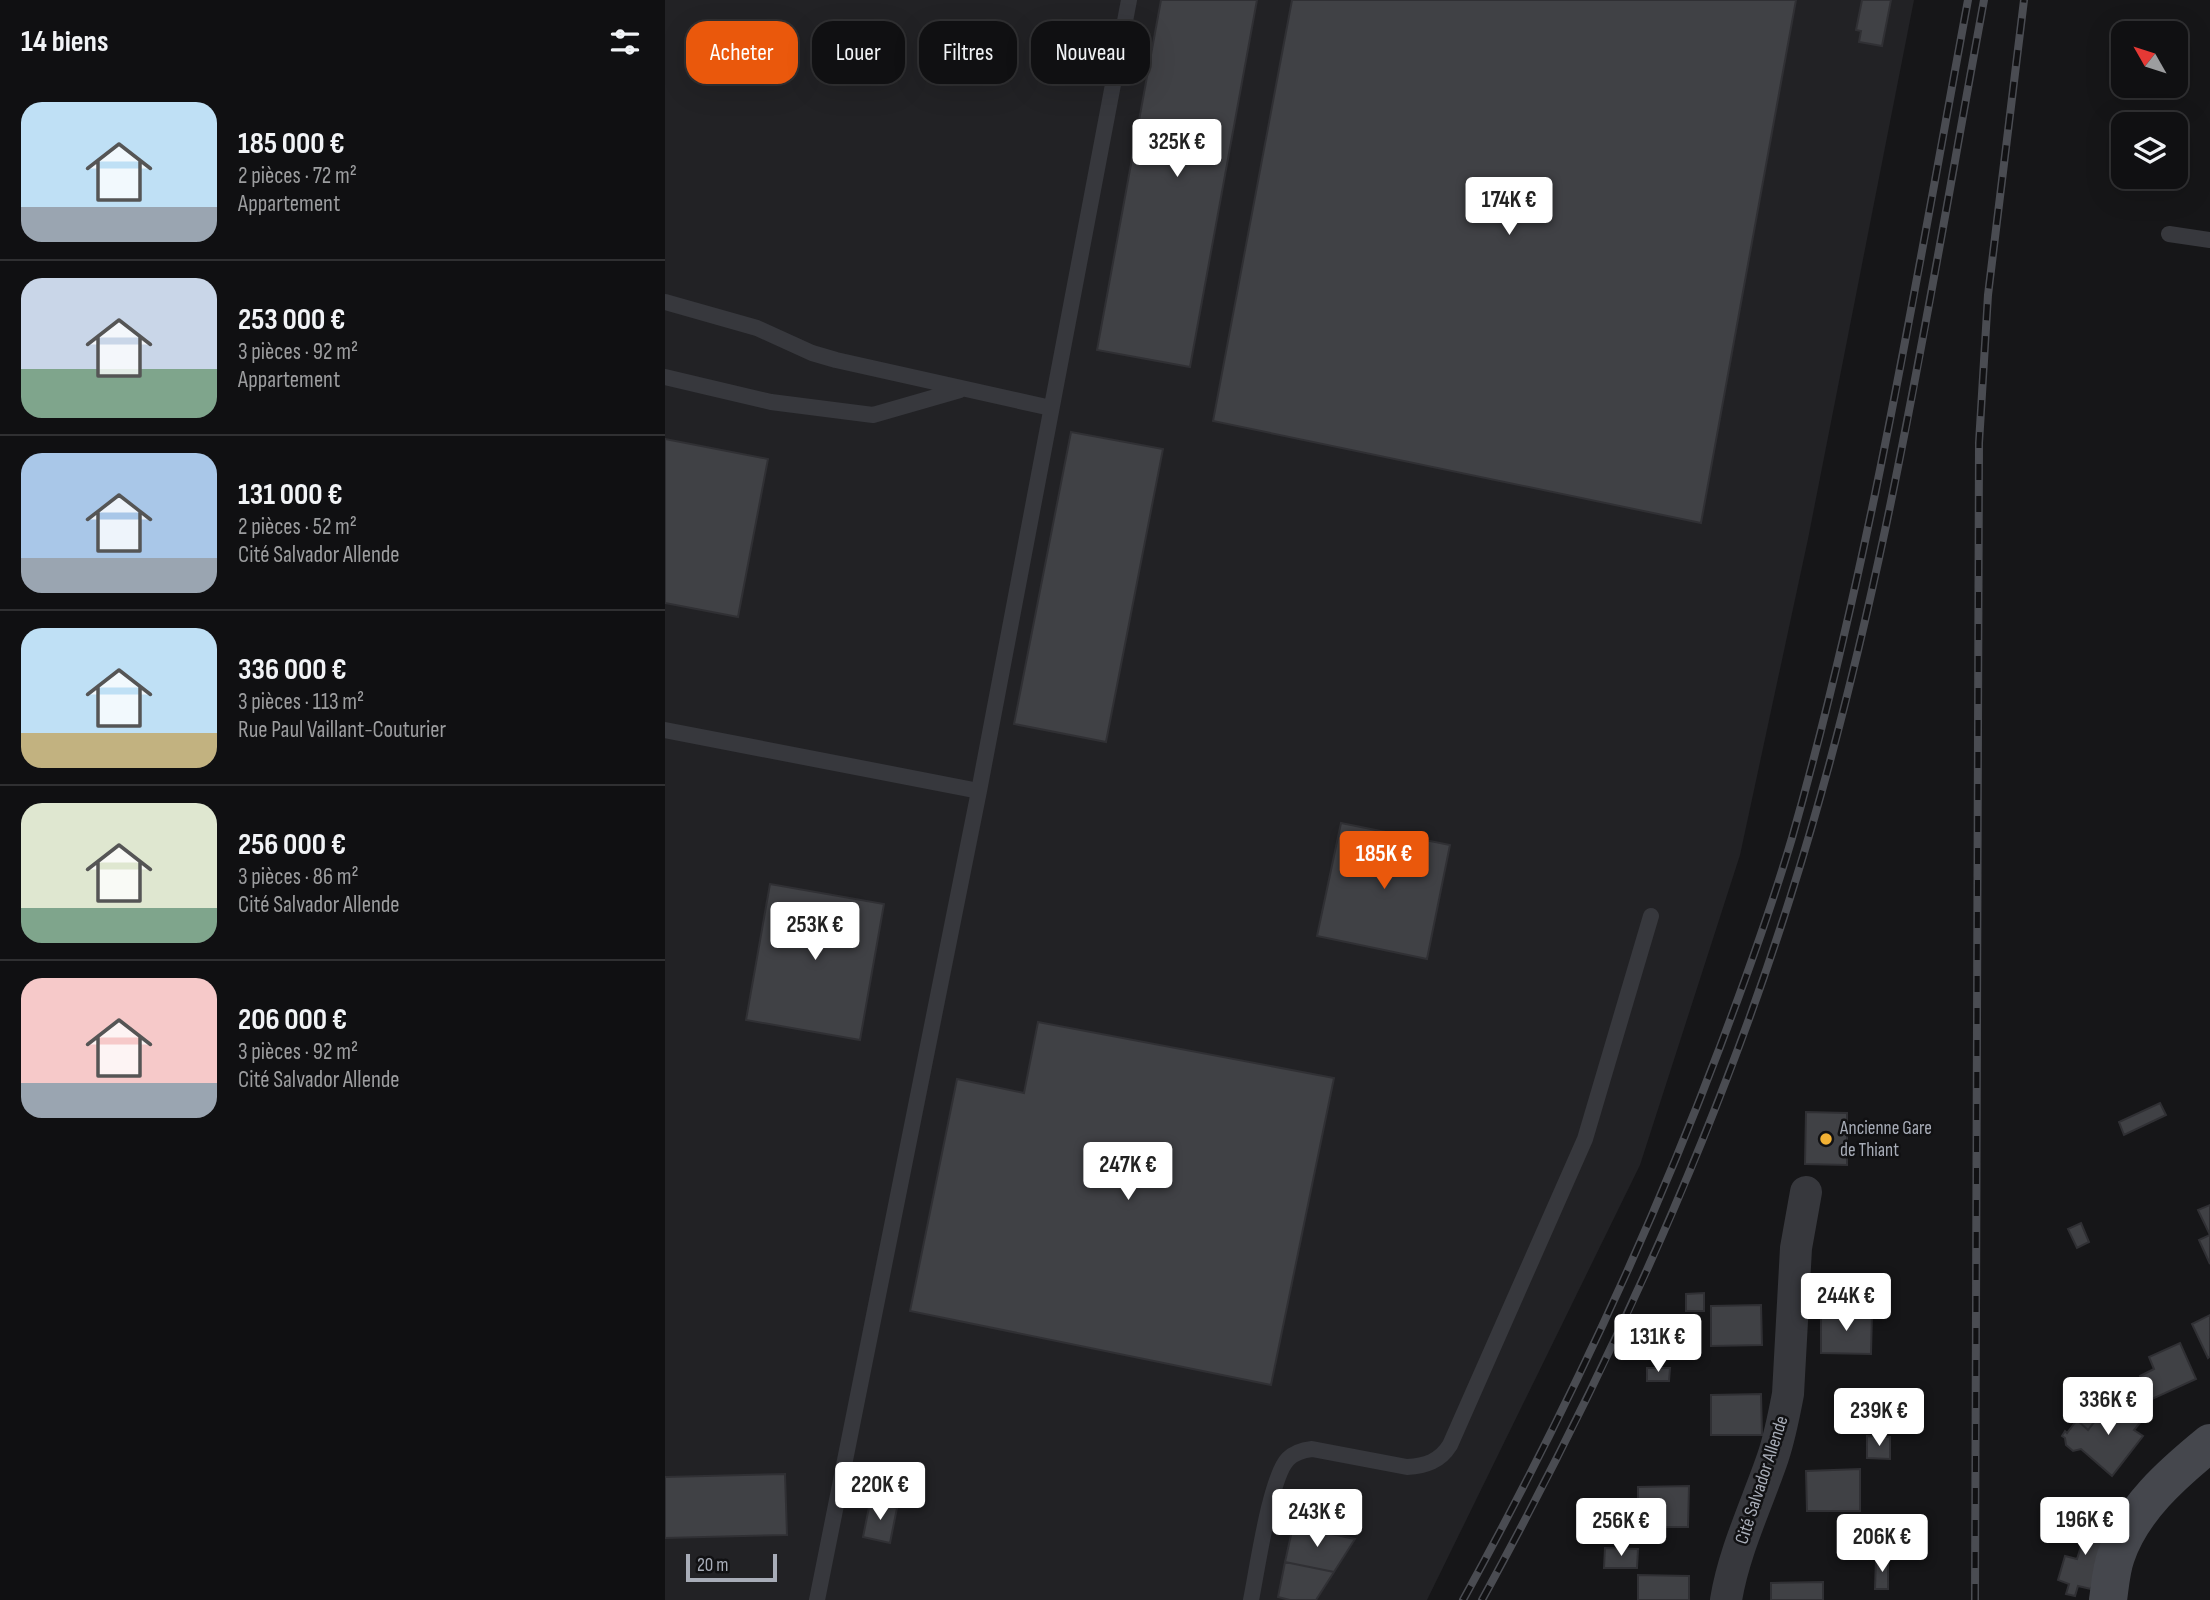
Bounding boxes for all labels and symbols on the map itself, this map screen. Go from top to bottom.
north arrow [2111,21,2187,98]
pin: 325K € [1120,120,1234,179]
pin: 174K € [1452,177,1566,237]
pin: 185K € [1327,832,1441,891]
pin: 253K € [758,902,872,962]
place label: Ancienne Gare de Thiant [1839,1117,1932,1162]
marker: Ancienne Gare de Thiant [1818,1131,1834,1147]
pin: 247K € [1071,1142,1185,1202]
pin: 244K € [1789,1274,1903,1333]
pin: 131K € [1601,1314,1715,1374]
pin: 336K € [2051,1378,2165,1437]
pin: 239K € [1822,1388,1936,1448]
street label: Cité Salvador Allende [1730,1413,1794,1547]
pin: 220K € [823,1462,937,1522]
pin: 243K € [1260,1490,1374,1549]
pin: 256K € [1564,1498,1678,1558]
pin: 196K € [2028,1498,2142,1557]
pin: 206K € [1825,1514,1939,1574]
scale bar [686,1551,777,1583]

